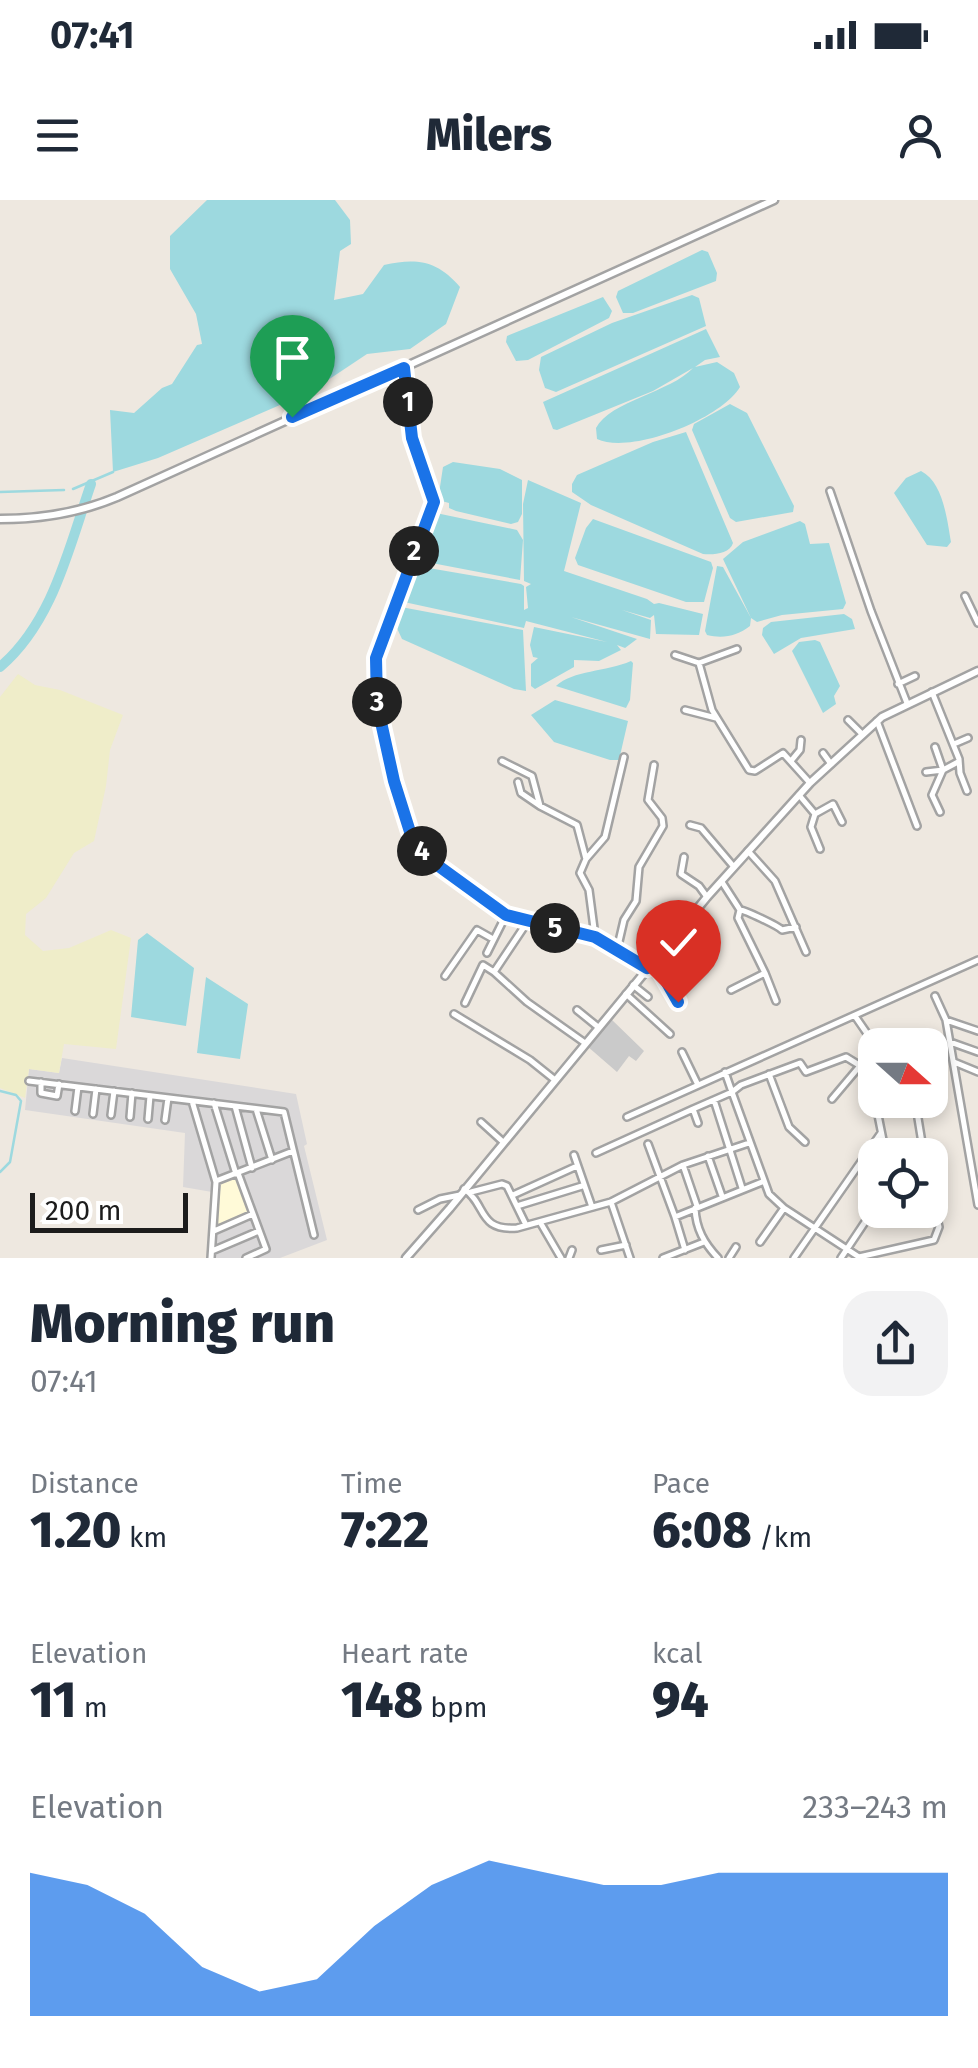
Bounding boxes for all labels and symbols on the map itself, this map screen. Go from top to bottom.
pin [250,315,335,418]
pin: 1 [383,377,433,427]
pin: 2 [389,526,439,576]
pin: 3 [352,677,402,727]
pin: 4 [397,826,447,876]
pin [636,900,721,1003]
pin: 5 [530,903,580,953]
north arrow [858,1028,948,1118]
scale bar [30,1188,188,1232]

